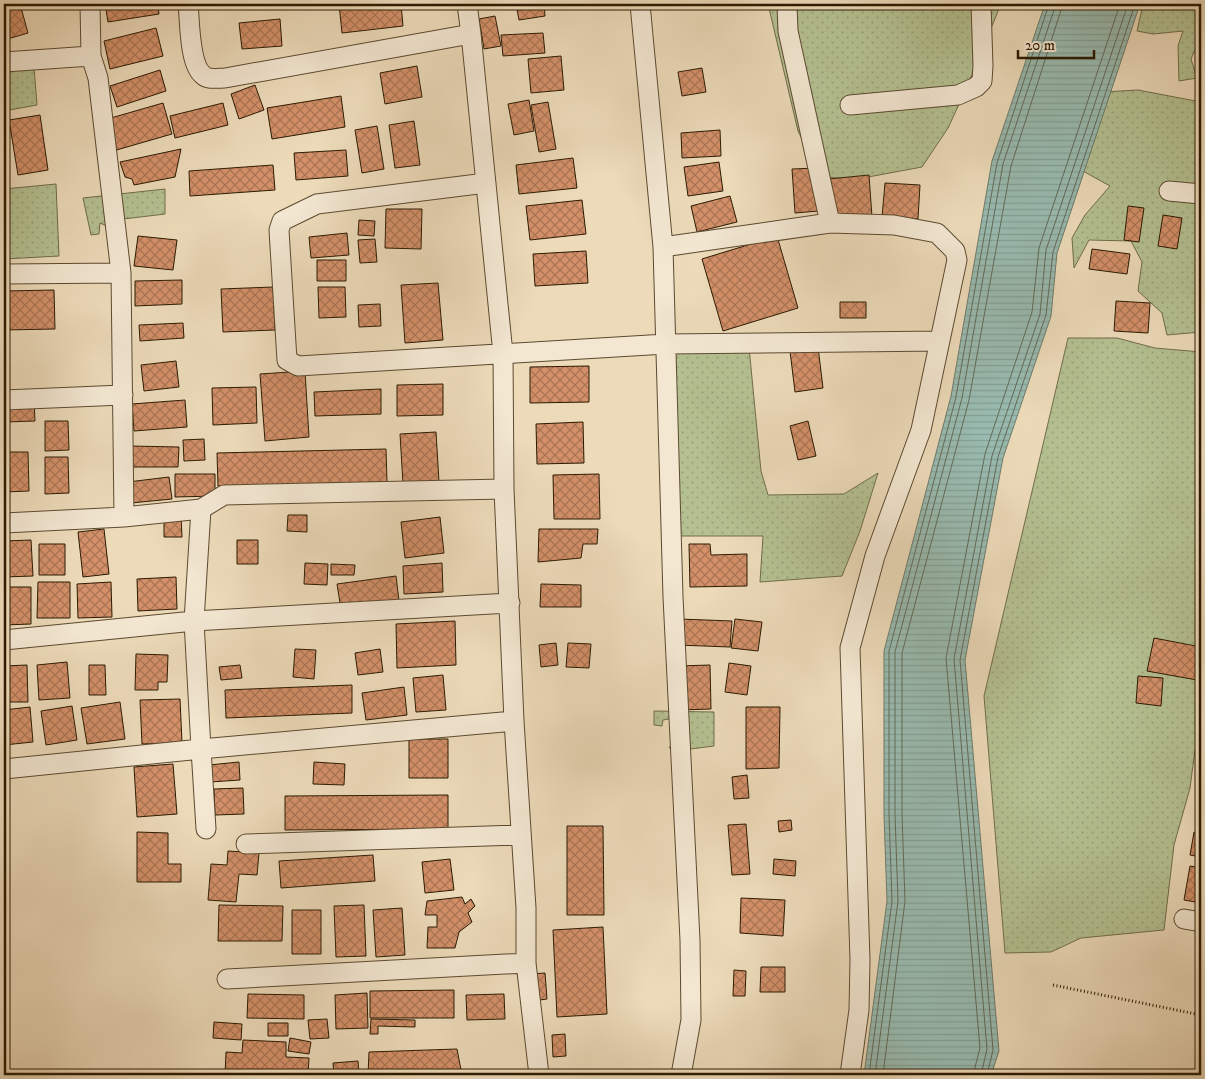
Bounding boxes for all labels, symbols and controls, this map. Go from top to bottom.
scale bar [1018,28,1094,60]
text: 20 m [1025,36,1055,55]

